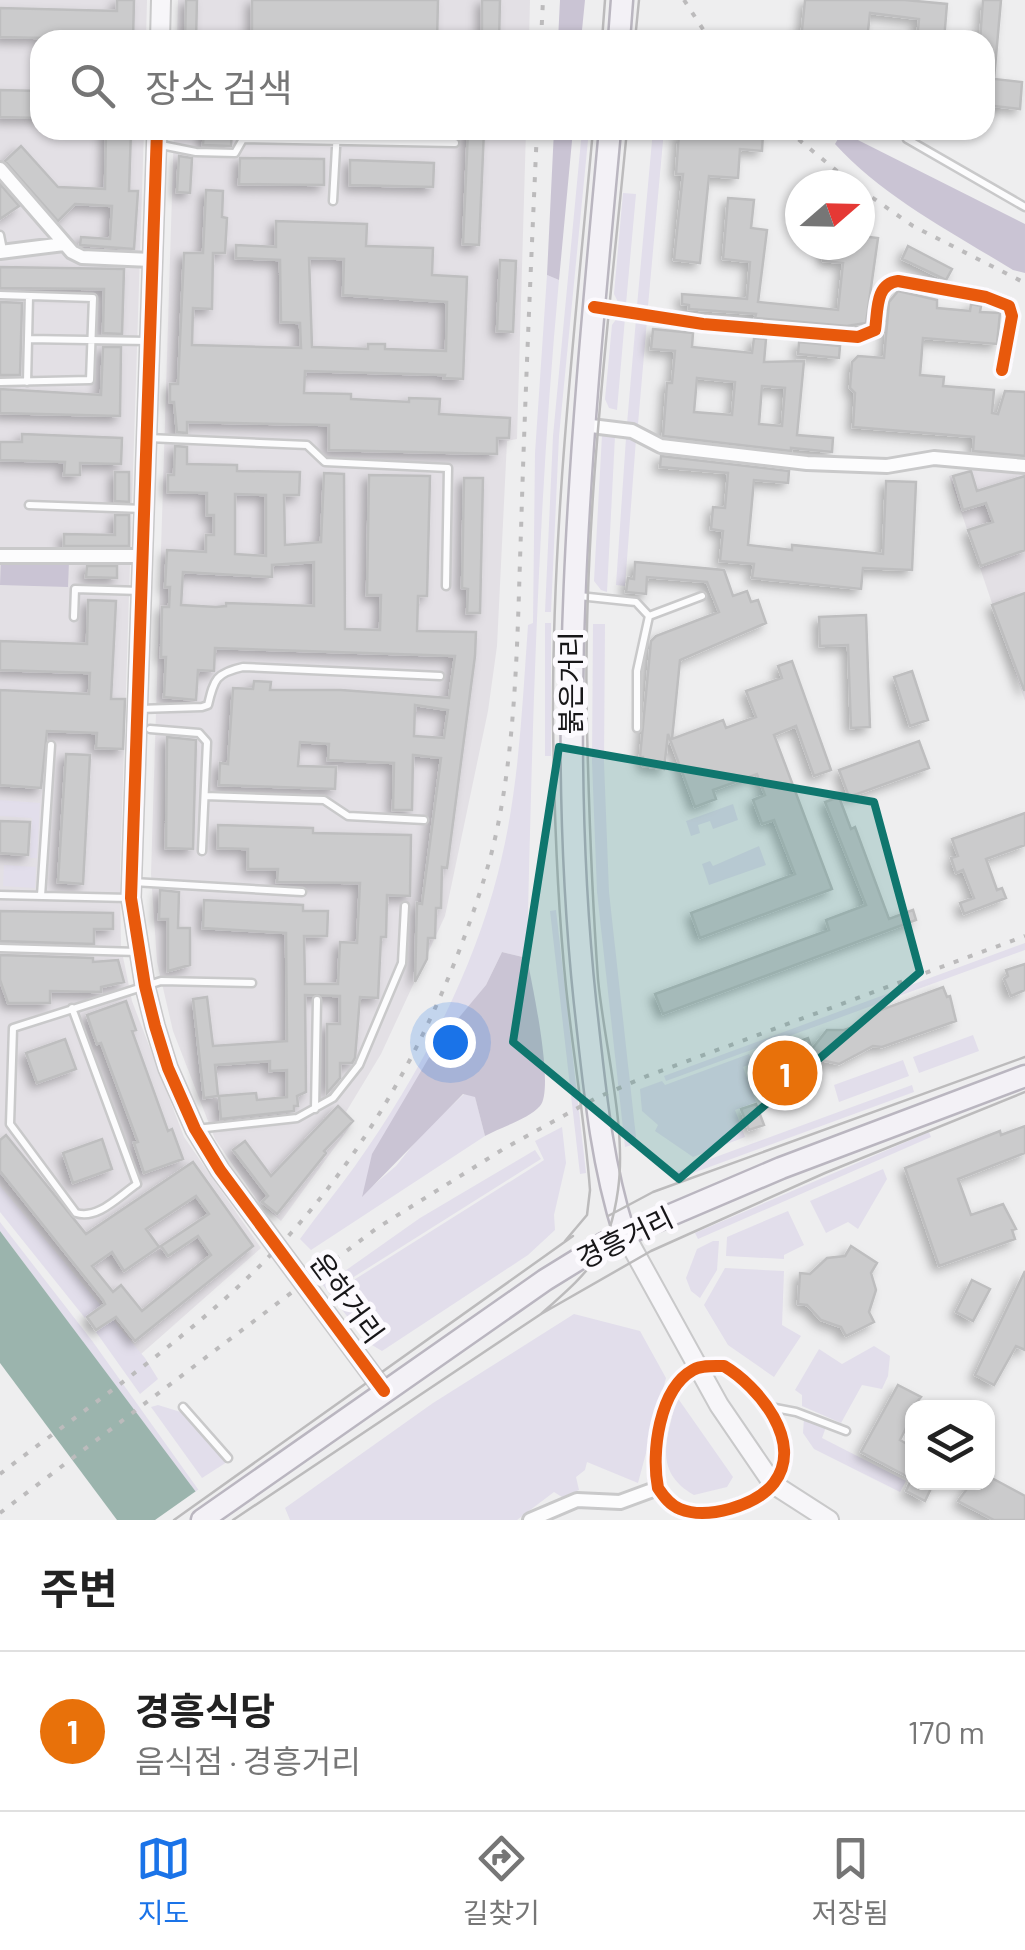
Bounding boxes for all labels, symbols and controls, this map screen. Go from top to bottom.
search box [30,30,995,140]
icon: search [65,58,120,113]
text: 장소 검색 [145,64,292,110]
north arrow [785,170,875,260]
street label: 붉은거리 [553,631,587,735]
your location [425,1017,476,1068]
pin: 1 [752,1036,818,1110]
street label: 경흥거리 [571,1199,678,1275]
street label: 운하거리 [304,1246,392,1349]
map controls [905,1400,995,1490]
button: layers [905,1400,995,1490]
text: 주변 [40,1562,117,1612]
text: 경흥식당 [135,1687,275,1733]
text: 1 [67,1712,78,1750]
text: 170 m [908,1712,985,1750]
text: 음식점 · 경흥거리 [135,1741,361,1779]
tab: 지도 [136,1831,191,1931]
tab: 길찾기 [463,1831,540,1931]
tab: 저장됨 [812,1831,889,1931]

